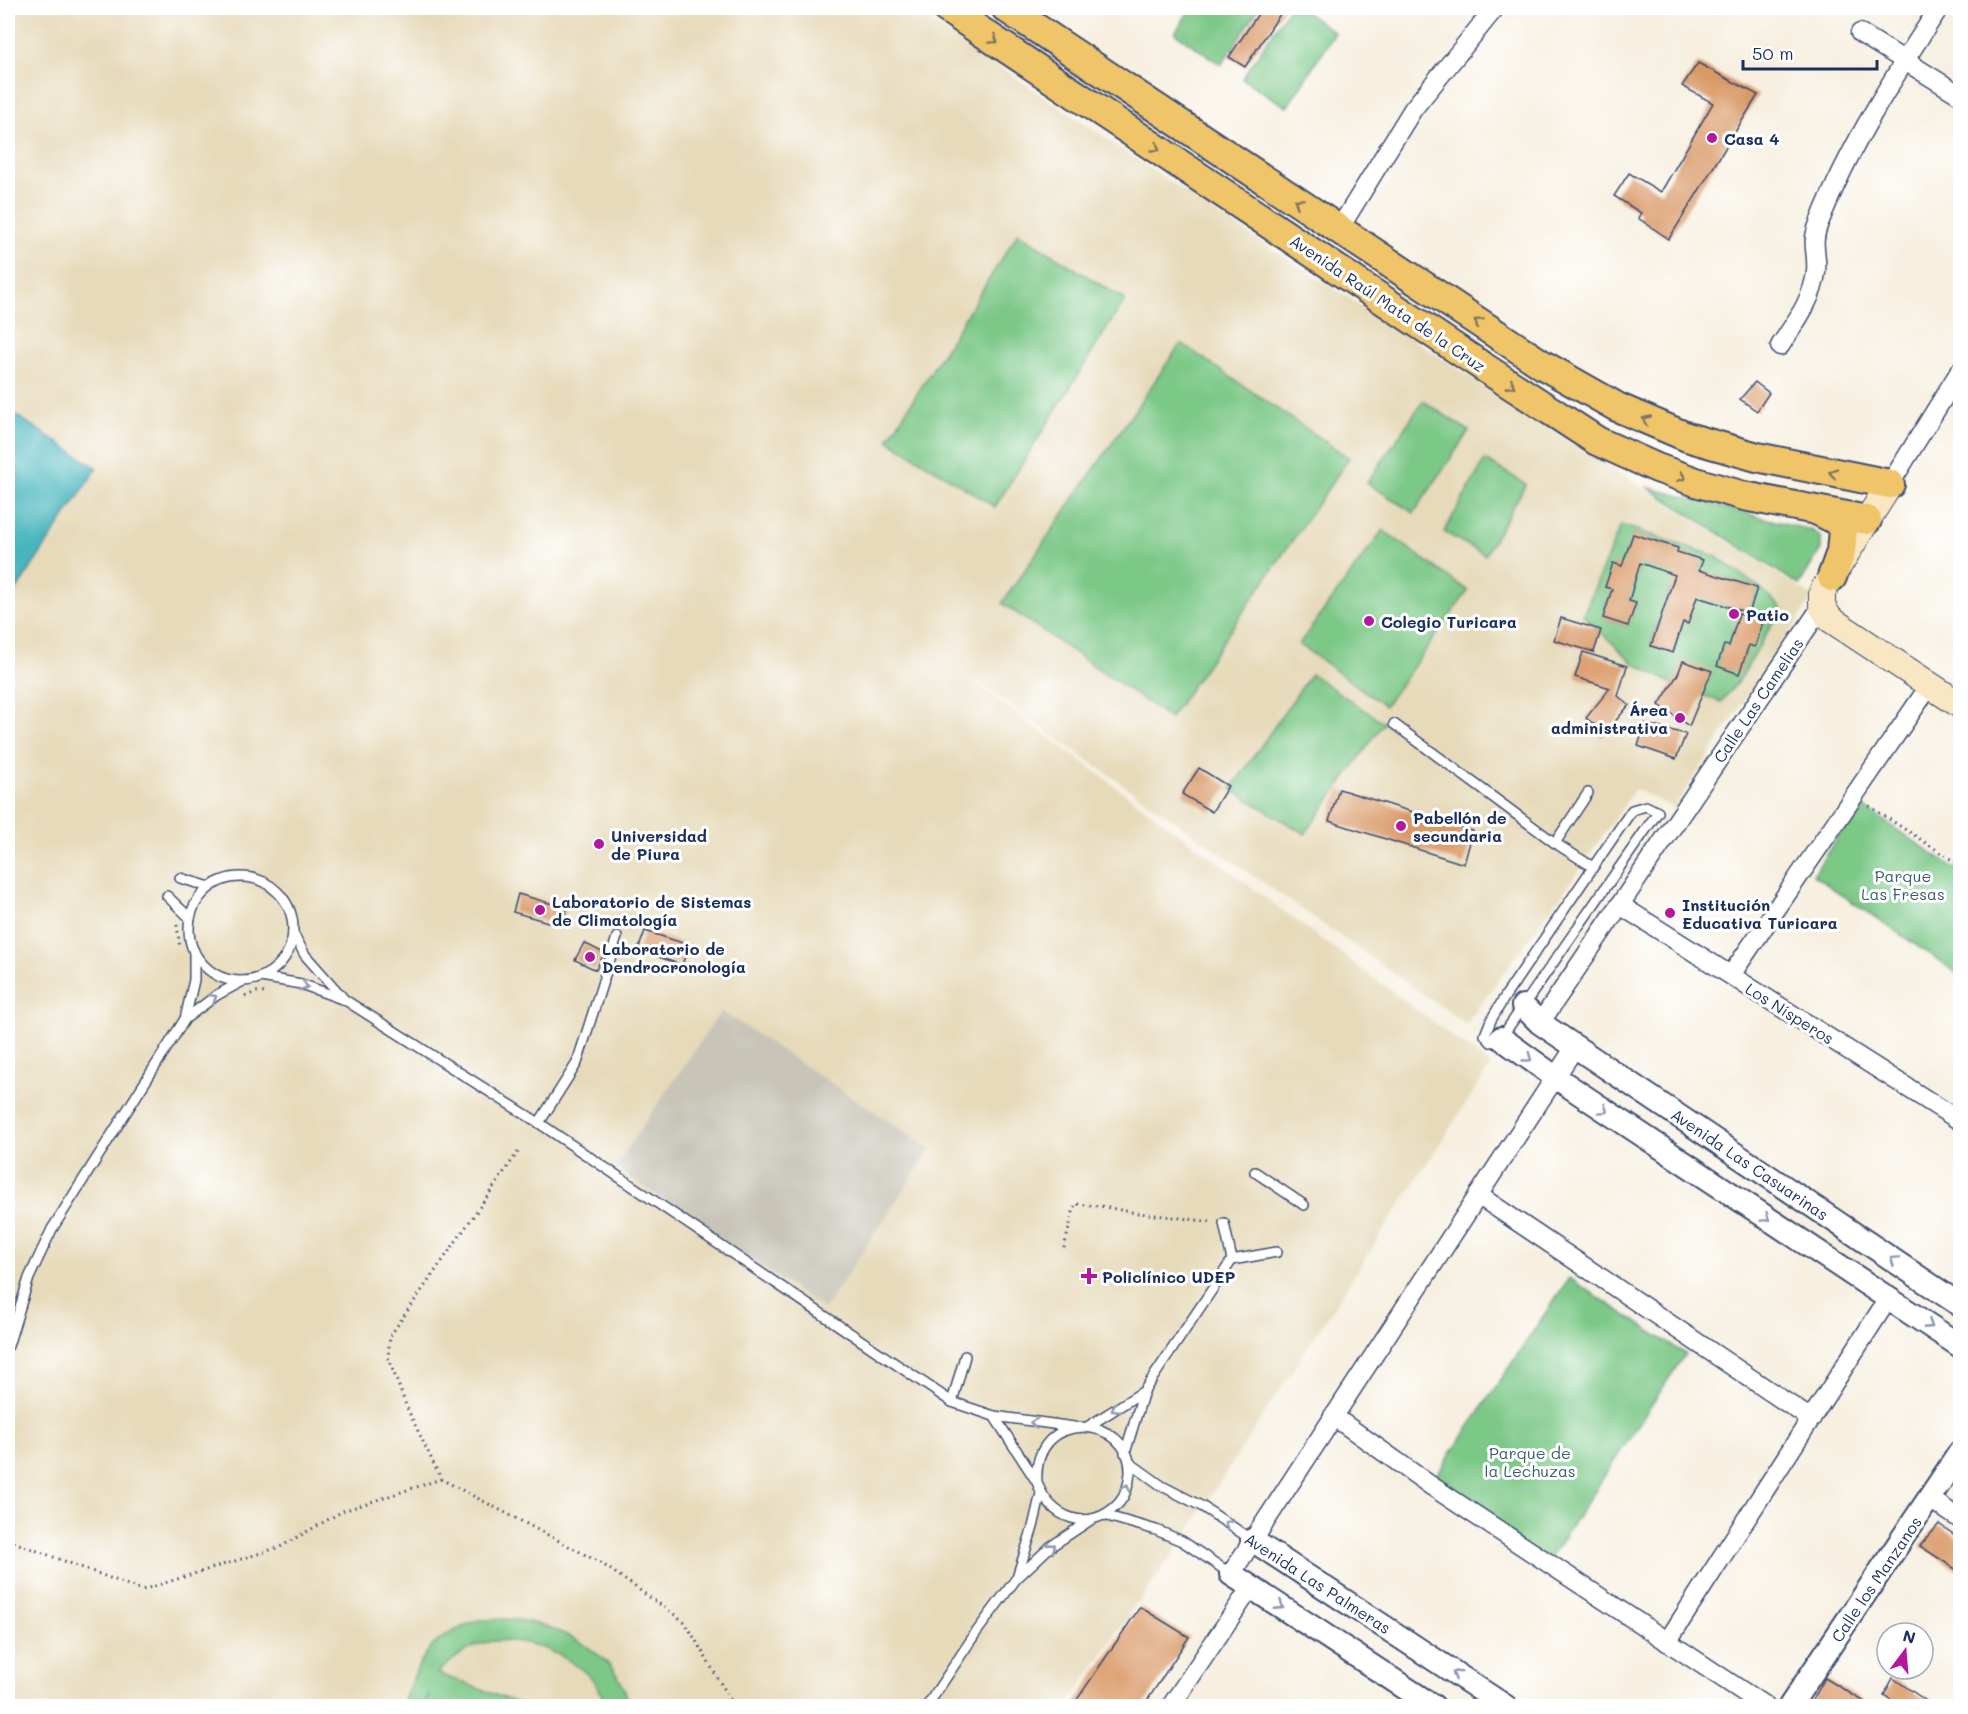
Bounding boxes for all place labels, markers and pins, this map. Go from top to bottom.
place label: Casa 4 [1724,128,1780,149]
marker: Casa 4 [1705,131,1719,145]
place label: Patio [1746,604,1789,625]
marker: Patio [1727,607,1741,621]
place label: Colegio Turicara [1381,611,1517,632]
marker: Colegio Turicara [1362,614,1376,628]
place label: Área administrativa [1551,699,1668,738]
marker: Área administrativa [1673,711,1687,725]
place label: Pabellón de secundaria [1413,807,1506,846]
marker: Pabellón de secundaria [1394,819,1408,833]
place label: Universidad de Piura [611,825,707,864]
marker: Universidad de Piura [592,837,606,851]
place label: Laboratorio de Sistemas de Climatología [552,891,751,930]
place label: Institución Educativa Turicara [1682,894,1838,933]
marker: Laboratorio de Sistemas de Climatología [533,903,547,917]
marker: Institución Educativa Turicara [1663,906,1677,920]
place label: Laboratorio de Dendrocronología [602,938,746,977]
marker: Laboratorio de Dendrocronología [583,950,597,964]
place label: Policlínico UDEP [1102,1266,1235,1287]
marker: Policlínico UDEP [1080,1267,1098,1285]

